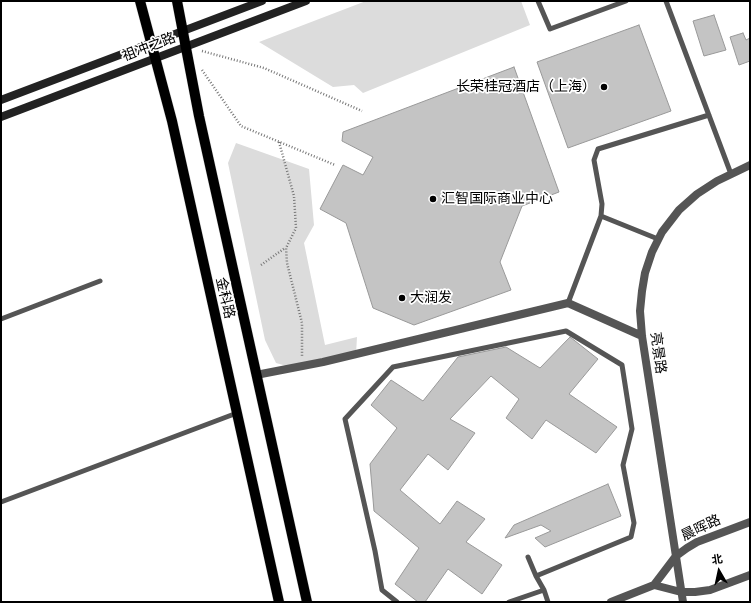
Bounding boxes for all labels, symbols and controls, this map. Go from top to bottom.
street label: 祖冲之路 [120,29,178,65]
place label: 长荣桂冠酒店（上海） [456,79,596,95]
marker: 长荣桂冠酒店（上海） [599,82,609,92]
place label: 汇智国际商业中心 [441,191,553,207]
marker: 汇智国际商业中心 [428,194,438,204]
street label: 金科路 [212,276,238,320]
place label: 大润发 [410,290,452,306]
marker: 大润发 [397,293,407,303]
street label: 亮景路 [647,331,669,375]
street label: 晨晖路 [678,512,724,544]
north arrow [699,551,739,591]
text: 北 [711,551,724,567]

